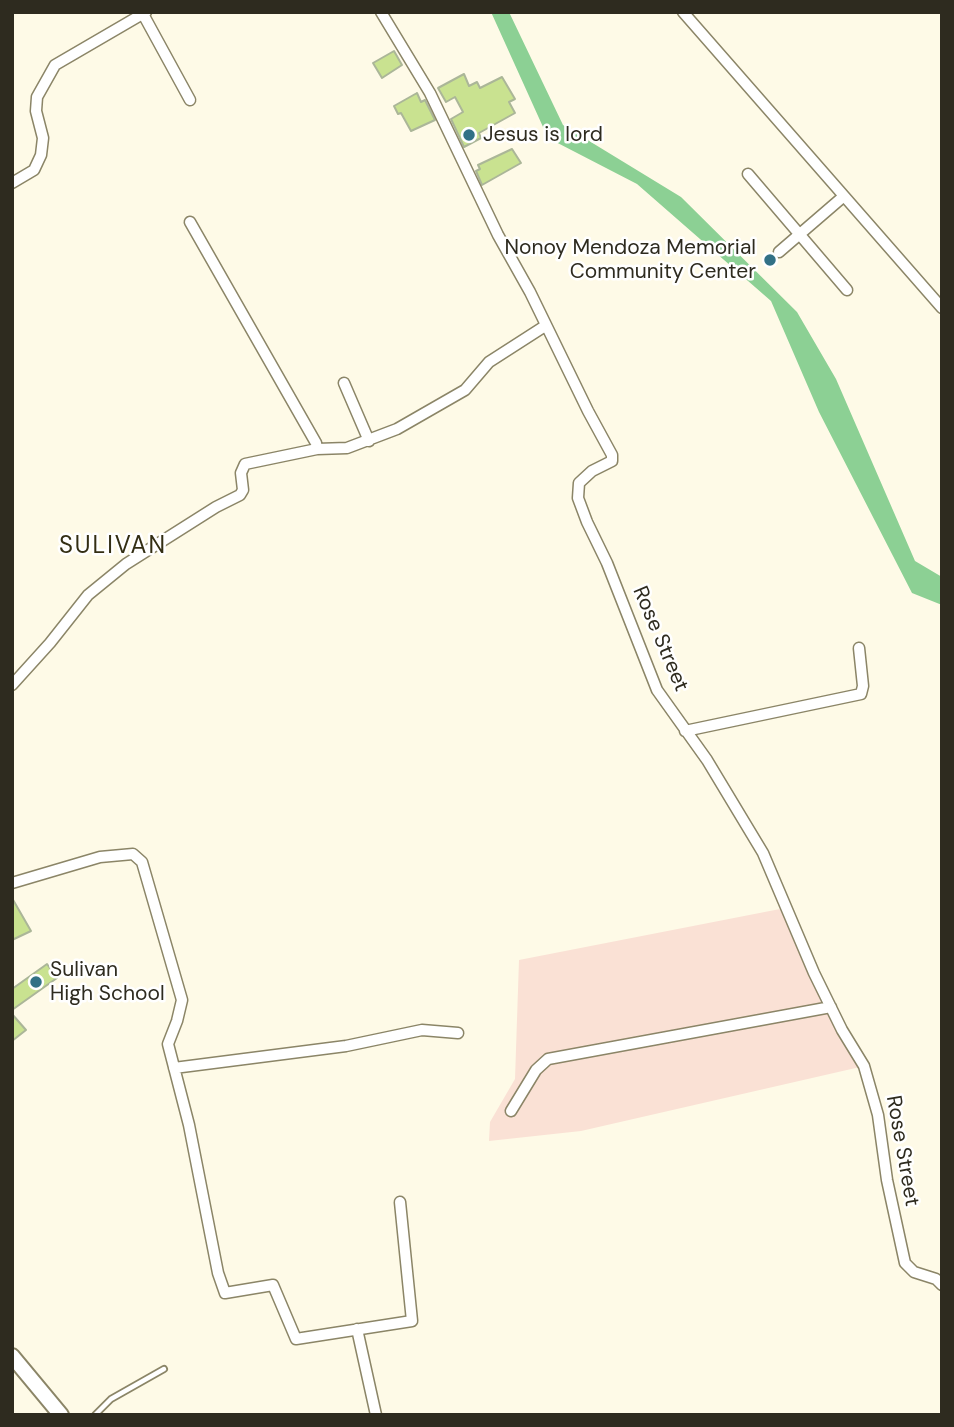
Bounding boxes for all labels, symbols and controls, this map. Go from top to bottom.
place label: Jesus is lord [483,122,603,148]
marker: Jesus is lord [461,127,477,143]
place label: Nonoy Mendoza Memorial Community Center [505,235,756,285]
marker: Nonoy Mendoza Memorial Community Center [762,252,778,268]
district label: SULIVAN [60,533,166,561]
street label: Rose Street [627,583,693,695]
place label: Sulivan High School [50,957,165,1007]
marker: Sulivan High School [28,974,44,990]
street label: Rose Street [880,1094,924,1208]

